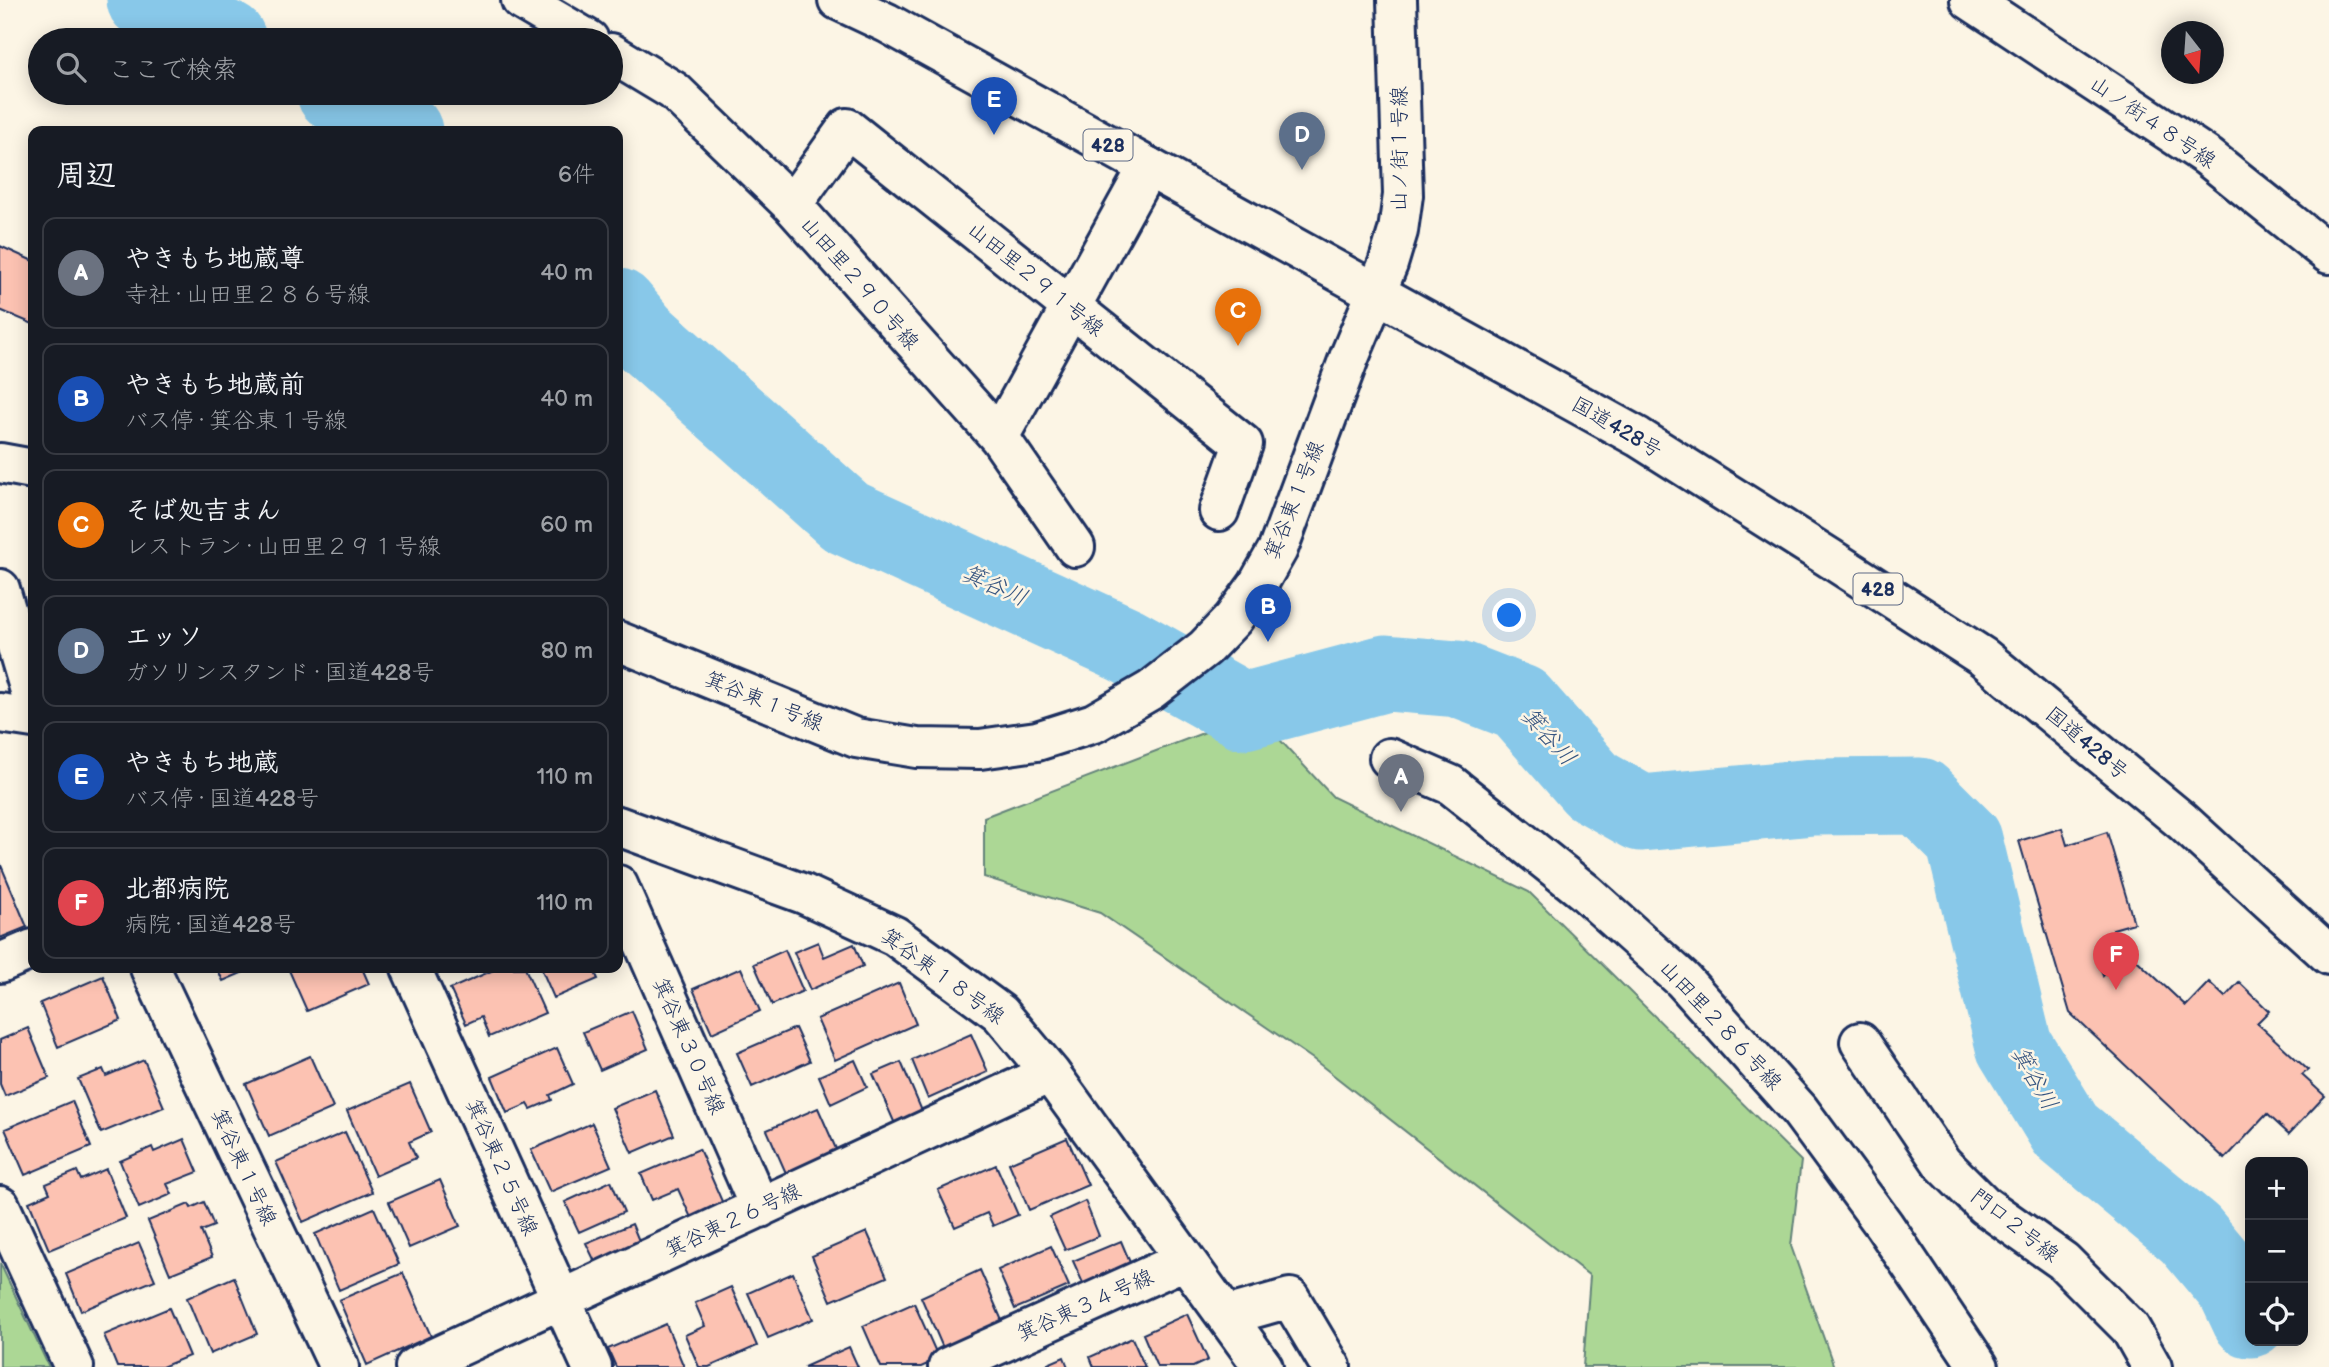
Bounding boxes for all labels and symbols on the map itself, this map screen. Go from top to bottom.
north arrow [2161,21,2224,84]
street label: 山ノ街４８号線 [2085,71,2221,174]
pin: E [971,77,1017,135]
street label: 山ノ街１号線 [1387,86,1412,212]
pin: D [1279,112,1325,170]
road number: 428 [1084,130,1132,160]
street label: 山田里２９０号線 [795,212,924,355]
street label: 山田里２９１号線 [963,217,1109,342]
pin: C [1215,288,1261,346]
street label: 国道428号 [1567,391,1666,463]
street label: 箕谷東１号線 [1259,437,1330,563]
water label: 箕谷川 [957,559,1032,613]
road number: 428 [1854,574,1902,604]
pin: B [1245,584,1291,642]
your location [1492,598,1526,632]
street label: 箕谷東１号線 [701,666,827,737]
water label: 箕谷川 [1515,702,1582,772]
street label: 国道428号 [2040,702,2133,785]
pin: A [1378,754,1424,812]
street label: 箕谷東１８号線 [876,923,1010,1030]
pin: F [2093,932,2139,990]
street label: 山田里２８６号線 [1654,955,1787,1095]
street label: 箕谷東３０号線 [647,974,730,1118]
water label: 箕谷川 [2005,1042,2064,1115]
street label: 箕谷東２５号線 [460,1095,543,1239]
street label: 箕谷東１号線 [206,1105,282,1230]
street label: 箕谷東２６号線 [661,1178,805,1263]
street label: 門口２号線 [1966,1183,2064,1268]
street label: 箕谷東３４号線 [1013,1264,1157,1347]

